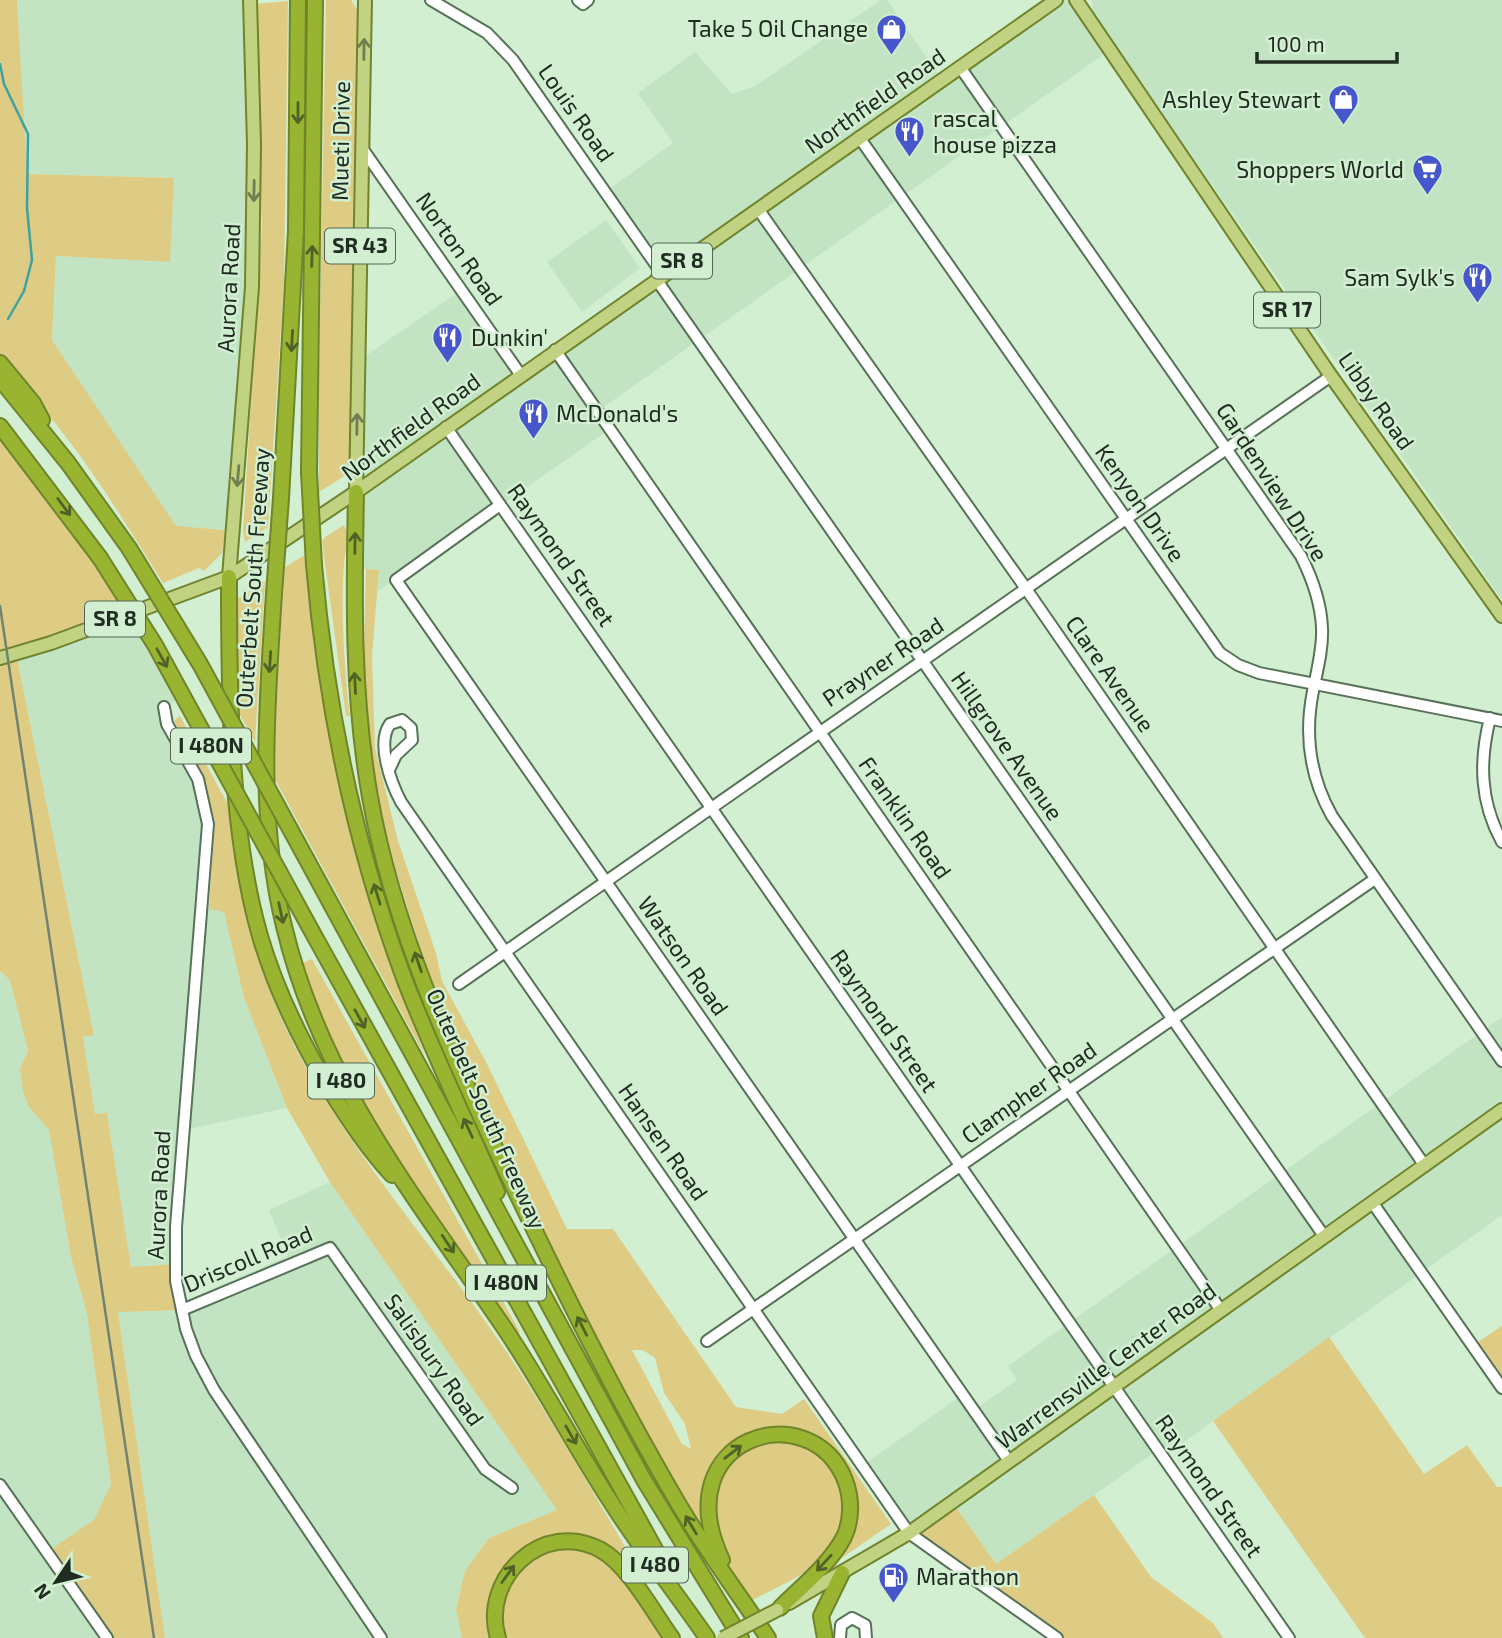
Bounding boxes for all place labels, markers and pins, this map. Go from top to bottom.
shop icon: Take 5 Oil Change [874,12,908,56]
place label: Take 5 Oil Change [688,14,868,42]
shop icon: Ashley Stewart [1327,83,1361,127]
place label: Ashley Stewart [1162,85,1321,113]
place label: rascal house pizza [933,104,1057,158]
restaurant icon: rascal house pizza [893,115,927,159]
supermarket icon: Shoppers World [1410,153,1444,197]
place label: Shoppers World [1236,155,1404,183]
restaurant icon: Sam Sylk's [1461,261,1495,305]
place label: Sam Sylk's [1344,263,1455,291]
restaurant icon: Dunkin' [431,321,465,365]
place label: Dunkin' [471,323,548,351]
restaurant icon: McDonald's [516,397,550,441]
place label: McDonald's [556,399,678,427]
fuel station icon: Marathon [876,1560,910,1604]
place label: Marathon [916,1562,1019,1590]

